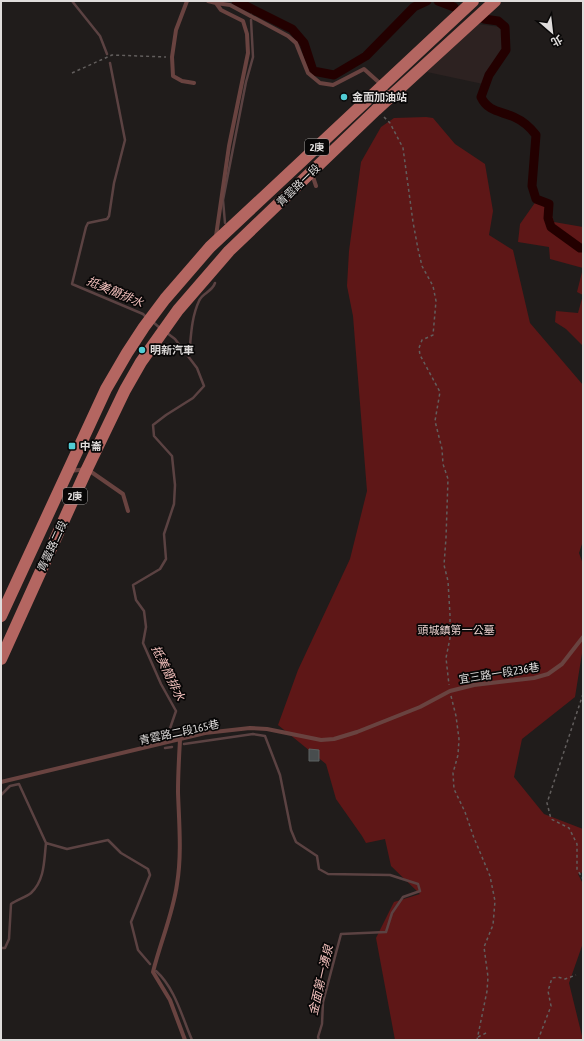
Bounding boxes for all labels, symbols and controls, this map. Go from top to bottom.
north arrow [532,12,572,52]
text: 北 [549,33,564,49]
place label: 金面加油站 [352,91,407,103]
marker: 金面加油站 [339,92,349,102]
road number: 2庚 [305,139,329,155]
street label: 青雲路一段 [274,162,322,208]
water label: 抵美簡排水 [85,274,146,311]
place label: 明新汽車 [150,344,194,356]
marker: 明新汽車 [137,345,147,355]
place label: 中崙 [80,440,102,452]
marker: 中崙 [67,441,77,451]
road number: 2庚 [63,488,87,504]
street label: 青雲路二段 [35,519,69,573]
park label: 頭城鎮第一公墓 [418,624,495,636]
water label: 抵美簡排水 [149,643,188,704]
street label: 宜三路一段236巷 [458,661,540,685]
street label: 青雲路二段165巷 [138,718,220,746]
water label: 金面第一湧泉 [306,942,336,1017]

